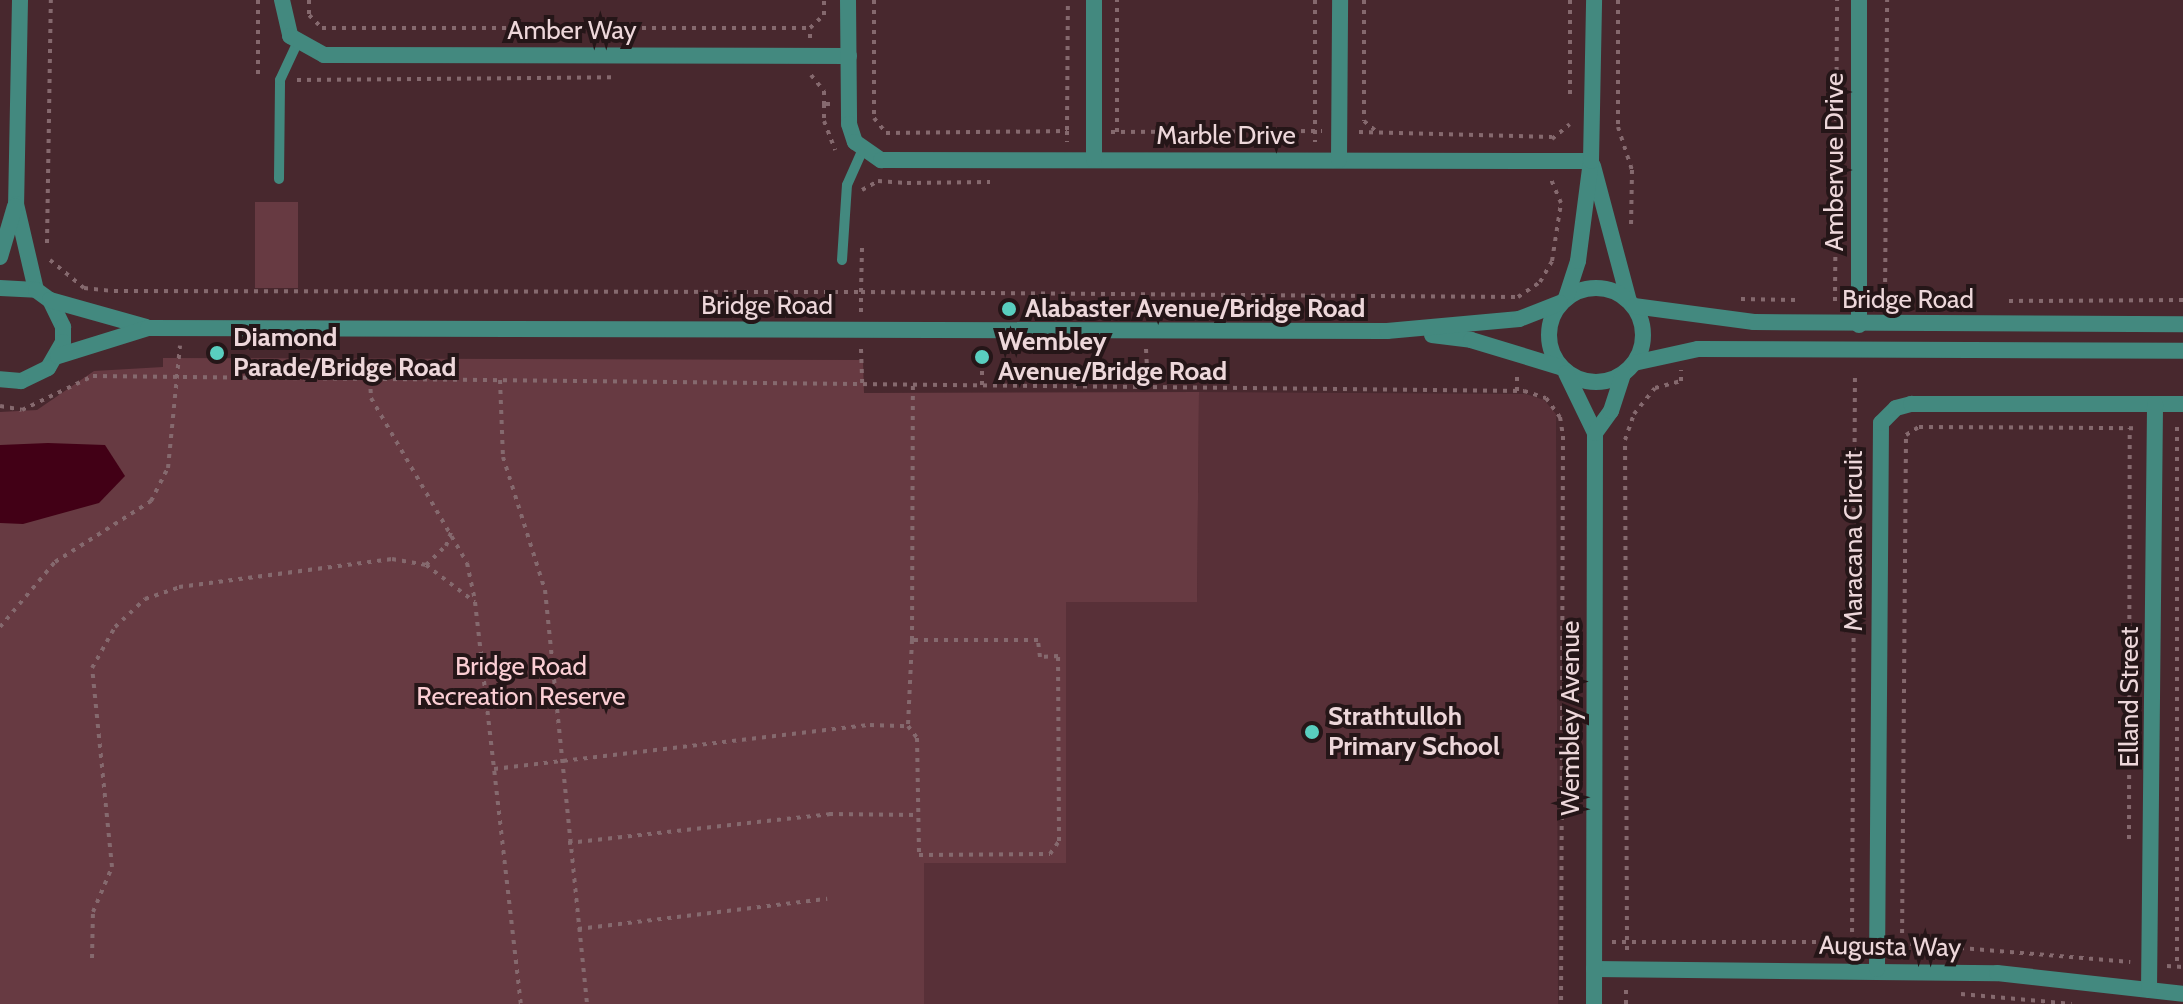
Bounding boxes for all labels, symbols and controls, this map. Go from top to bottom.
street label: Amber Way [507,15,637,47]
street label: Ambervue Drive [1819,73,1851,251]
street label: Marble Drive [1156,120,1296,152]
street label: Bridge Road [1842,284,1974,316]
street label: Bridge Road [701,290,833,322]
place label: Alabaster Avenue/Bridge Road [1025,293,1365,325]
marker: Alabaster Avenue/Bridge Road [1000,300,1018,318]
place label: Diamond Parade/Bridge Road [233,322,456,384]
place label: Wembley Avenue/Bridge Road [998,326,1227,388]
marker: Diamond Parade/Bridge Road [208,344,226,362]
marker: Wembley Avenue/Bridge Road [973,348,991,366]
street label: Maracana Circuit [1838,450,1870,632]
street label: Wembley Avenue [1555,621,1587,815]
street label: Elland Street [2114,627,2146,767]
park label: Bridge Road Recreation Reserve [416,651,626,712]
place label: Strathtulloh Primary School [1328,701,1500,762]
marker: Strathtulloh Primary School [1303,723,1321,741]
street label: Augusta Way [1819,930,1961,964]

